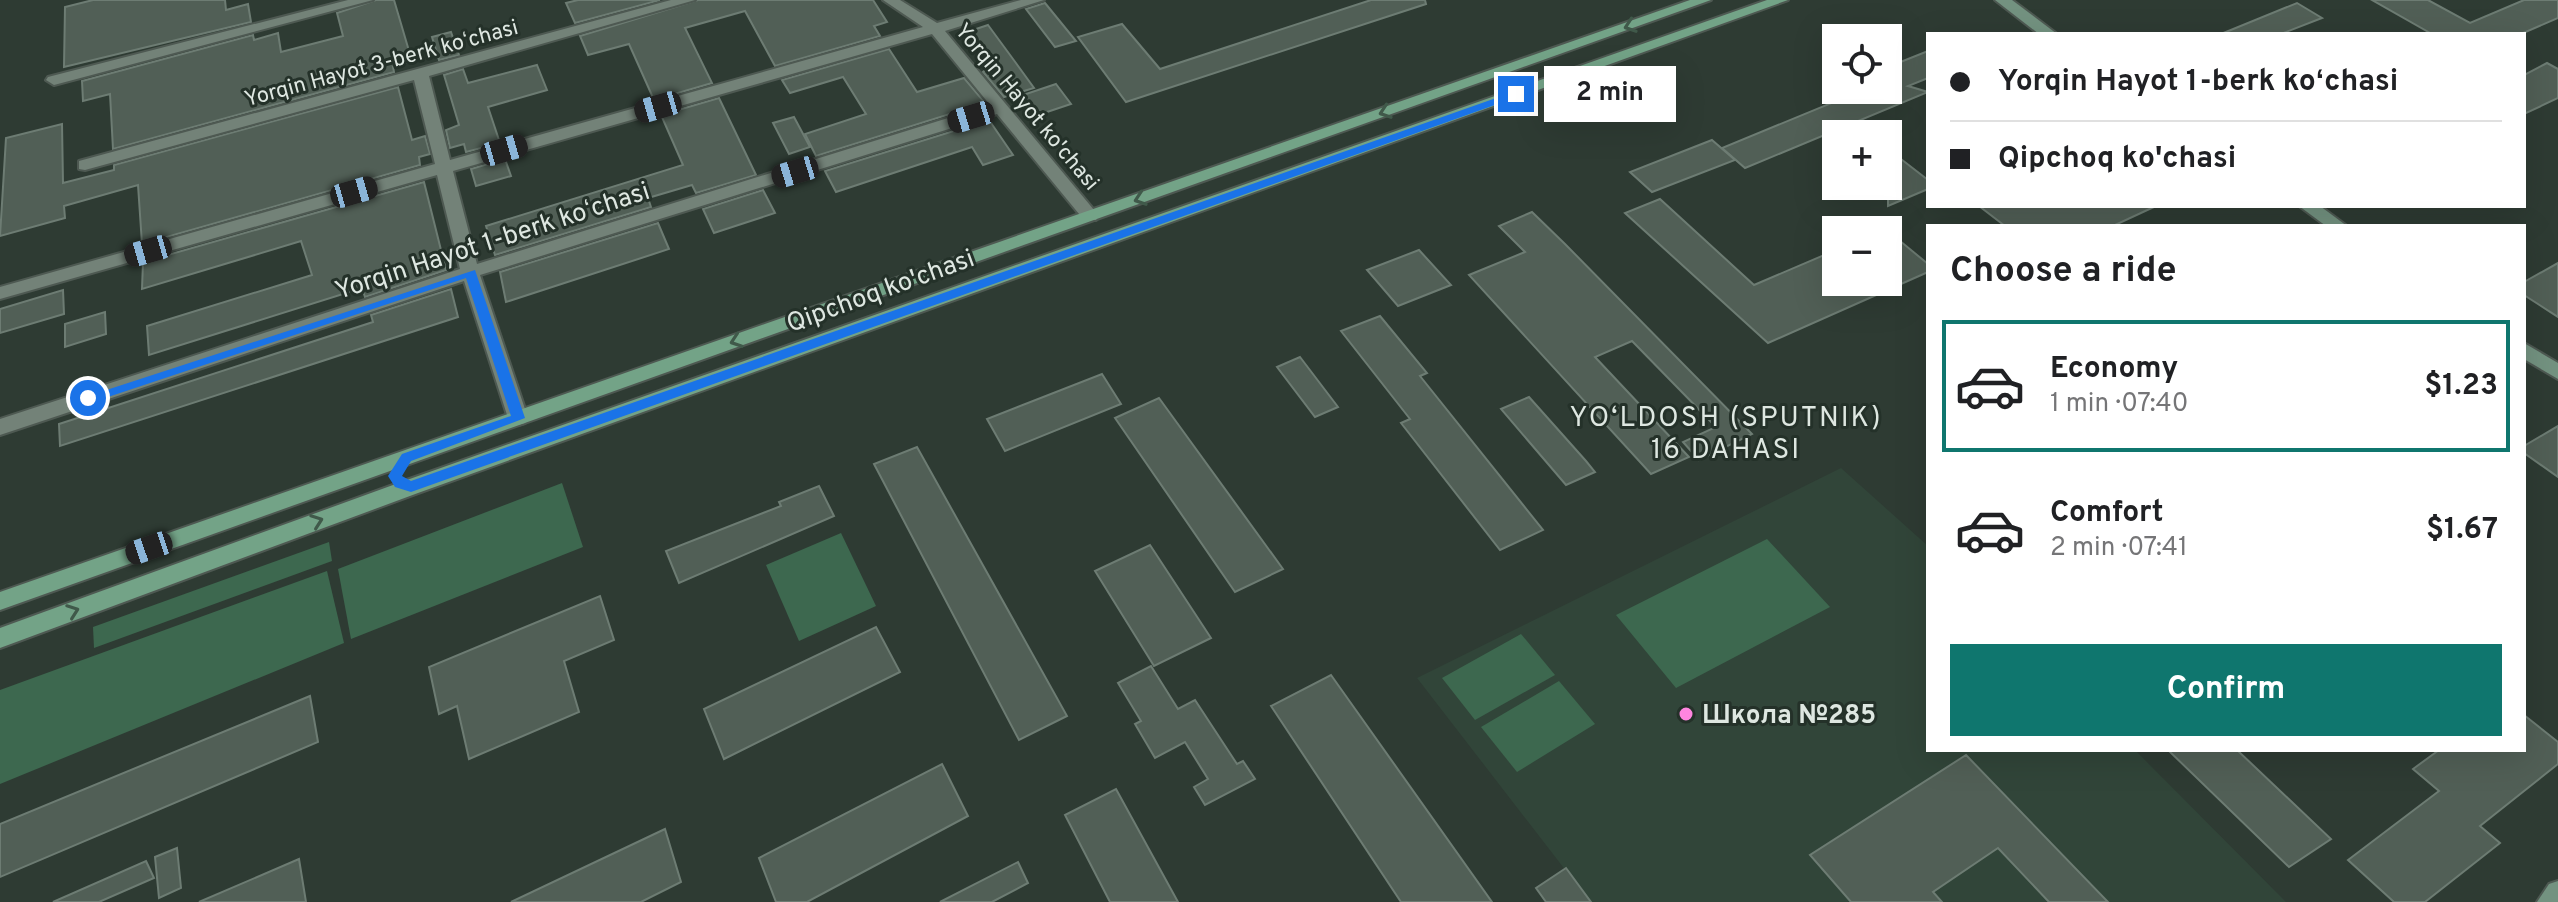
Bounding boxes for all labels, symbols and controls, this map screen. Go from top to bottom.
street label: Yorqin Hayot 3-berk koʻchasi [242,15,521,114]
one-way arrow [1624,16,1638,33]
street label: Yorqin Hayot ko'chasi [948,18,1104,197]
map controls [1822,24,1902,296]
button: locate [1822,24,1902,104]
text: Yorqin Hayot 1-berk koʻchasi [1998,64,2398,101]
callout: 2 min [1544,66,1676,122]
route end [1498,76,1534,112]
text: 2 min [1576,77,1644,110]
car [632,89,684,125]
car [945,99,997,135]
one-way arrow [1379,103,1393,119]
button: + [1822,120,1902,200]
car [478,132,530,168]
text: Qipchoq ko'chasi [1998,141,2236,178]
car [769,154,821,190]
car [328,174,380,210]
street label: Yorqin Hayot 1-berk koʻchasi [331,176,654,309]
one-way arrow [1133,189,1147,205]
button: − [1822,216,1902,296]
car [122,233,174,269]
street label: Qipchoq ko'chasi [782,243,979,342]
text: Choose a ride [1950,249,2176,295]
one-way arrow [730,332,744,348]
icon: car [1954,350,2026,422]
text: Economy [2050,351,2178,388]
text: $1.23 [2424,368,2498,405]
route start [70,380,106,416]
text: 1 min · 07:40 [2050,388,2188,421]
district label: YO‘LDOSH (SPUTNIK) 16 DAHASI [1569,401,1883,469]
icon: car [1954,494,2026,566]
text: Comfort [2050,495,2163,532]
text: $1.67 [2426,512,2498,549]
one-way arrow [309,514,323,531]
car [122,529,176,567]
text: 2 min · 07:41 [2050,532,2188,565]
one-way arrow [65,604,79,621]
button: Confirm [1950,644,2502,736]
place label: Школа №285 [1702,700,1876,733]
marker: Школа №285 [1677,705,1695,723]

